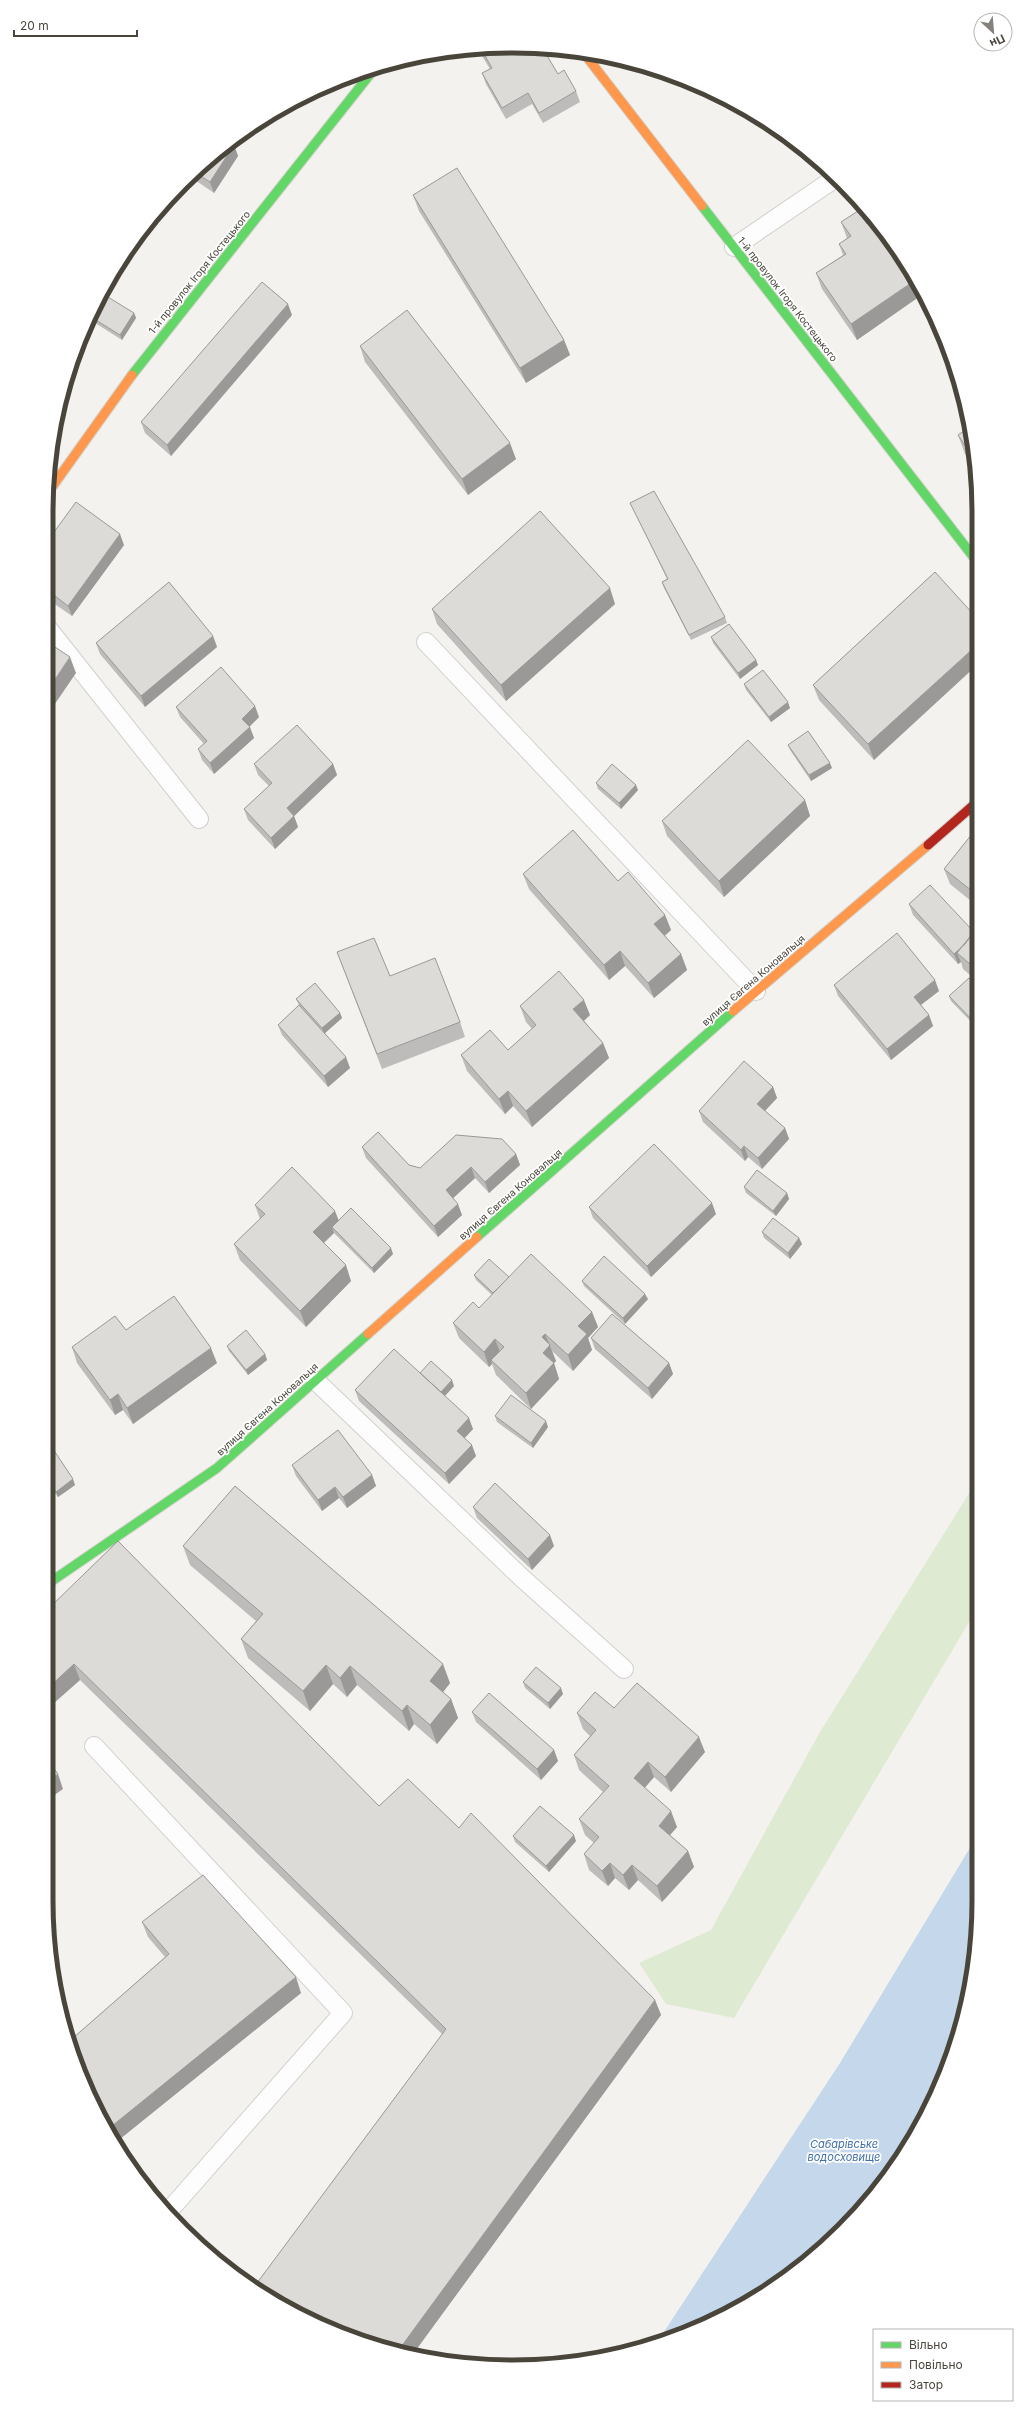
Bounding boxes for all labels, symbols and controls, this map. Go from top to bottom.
scale bar [14,12,137,38]
north arrow [973,12,1013,52]
text: 20 m [20,18,49,33]
text: Пн [987,31,1007,51]
street label: 1-й провулок Ігоря Костецького [146,208,252,336]
street label: 1-й провулок Ігоря Костецького [736,234,840,364]
street label: вулиця Євгена Коновальця [699,932,807,1028]
street label: вулиця Євгена Коновальця [456,1146,564,1242]
street label: вулиця Євгена Коновальця [214,1360,320,1458]
water label: Сабарівське водосховище [808,2137,880,2164]
legend [873,2329,1013,2401]
text: Вільно [909,2337,948,2352]
text: Повільно [909,2357,963,2372]
text: Затор [909,2377,943,2392]

